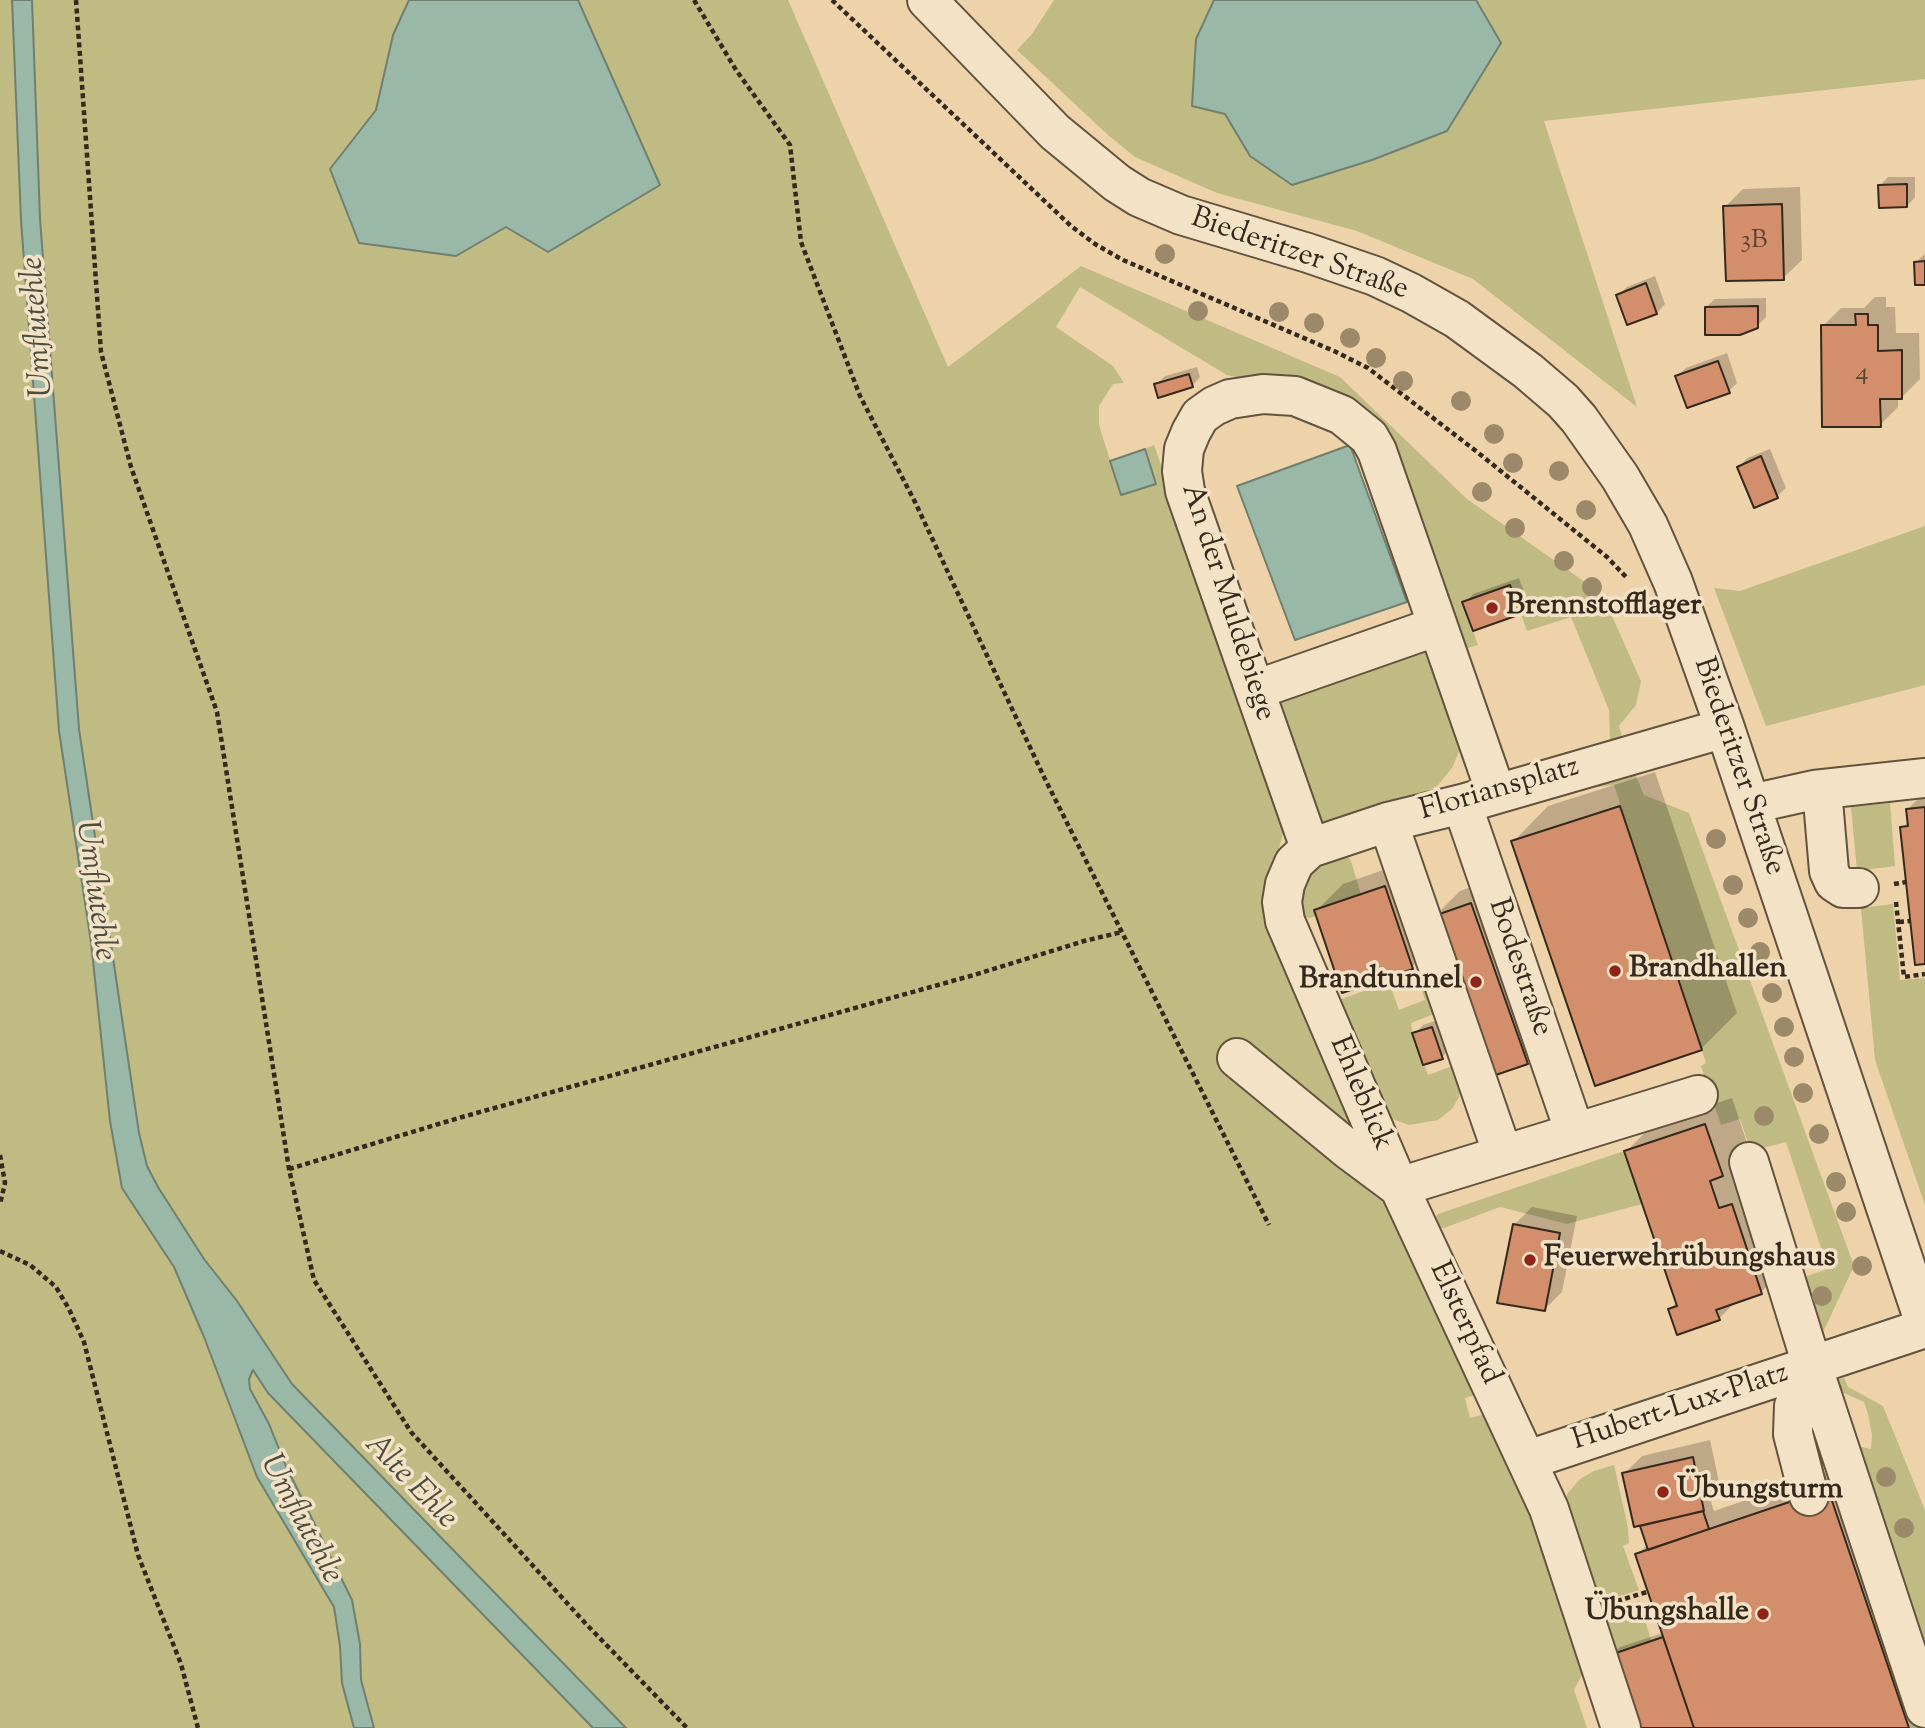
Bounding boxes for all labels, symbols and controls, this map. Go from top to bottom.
street label: Biederitzer Straße [1185,202,1413,310]
house number: 3B [1741,227,1767,259]
water label: Umflutehle [16,255,64,399]
house number: 4 [1855,359,1869,391]
street label: An der Muldebiege [1171,480,1281,726]
place label: Brennstofflager [1506,590,1701,626]
marker: Brennstofflager [1484,600,1500,616]
street label: Biederitzer Straße [1683,653,1791,881]
street label: Floriansplatz [1416,751,1584,831]
water label: Umflutehle [64,819,122,963]
street label: Bodestraße [1478,895,1558,1041]
place label: Brandhallen [1629,953,1787,989]
marker: Brandhallen [1607,963,1623,979]
place label: Brandtunnel [1299,964,1462,1000]
marker: Brandtunnel [1468,974,1484,990]
street label: Ehleblick [1319,1032,1399,1156]
place label: Feuerwehrübungshaus [1544,1242,1835,1278]
marker: Feuerwehrübungshaus [1522,1252,1538,1268]
street label: Elsterpfad [1419,1257,1507,1391]
street label: Hubert-Lux-Platz [1568,1357,1794,1461]
water label: Alte Ehle [354,1427,464,1539]
water label: Umflutehle [249,1449,349,1591]
place label: Übungsturm [1677,1474,1843,1510]
marker: Übungsturm [1655,1484,1671,1500]
place label: Übungshalle [1585,1596,1749,1632]
marker: Übungshalle [1755,1606,1771,1622]

